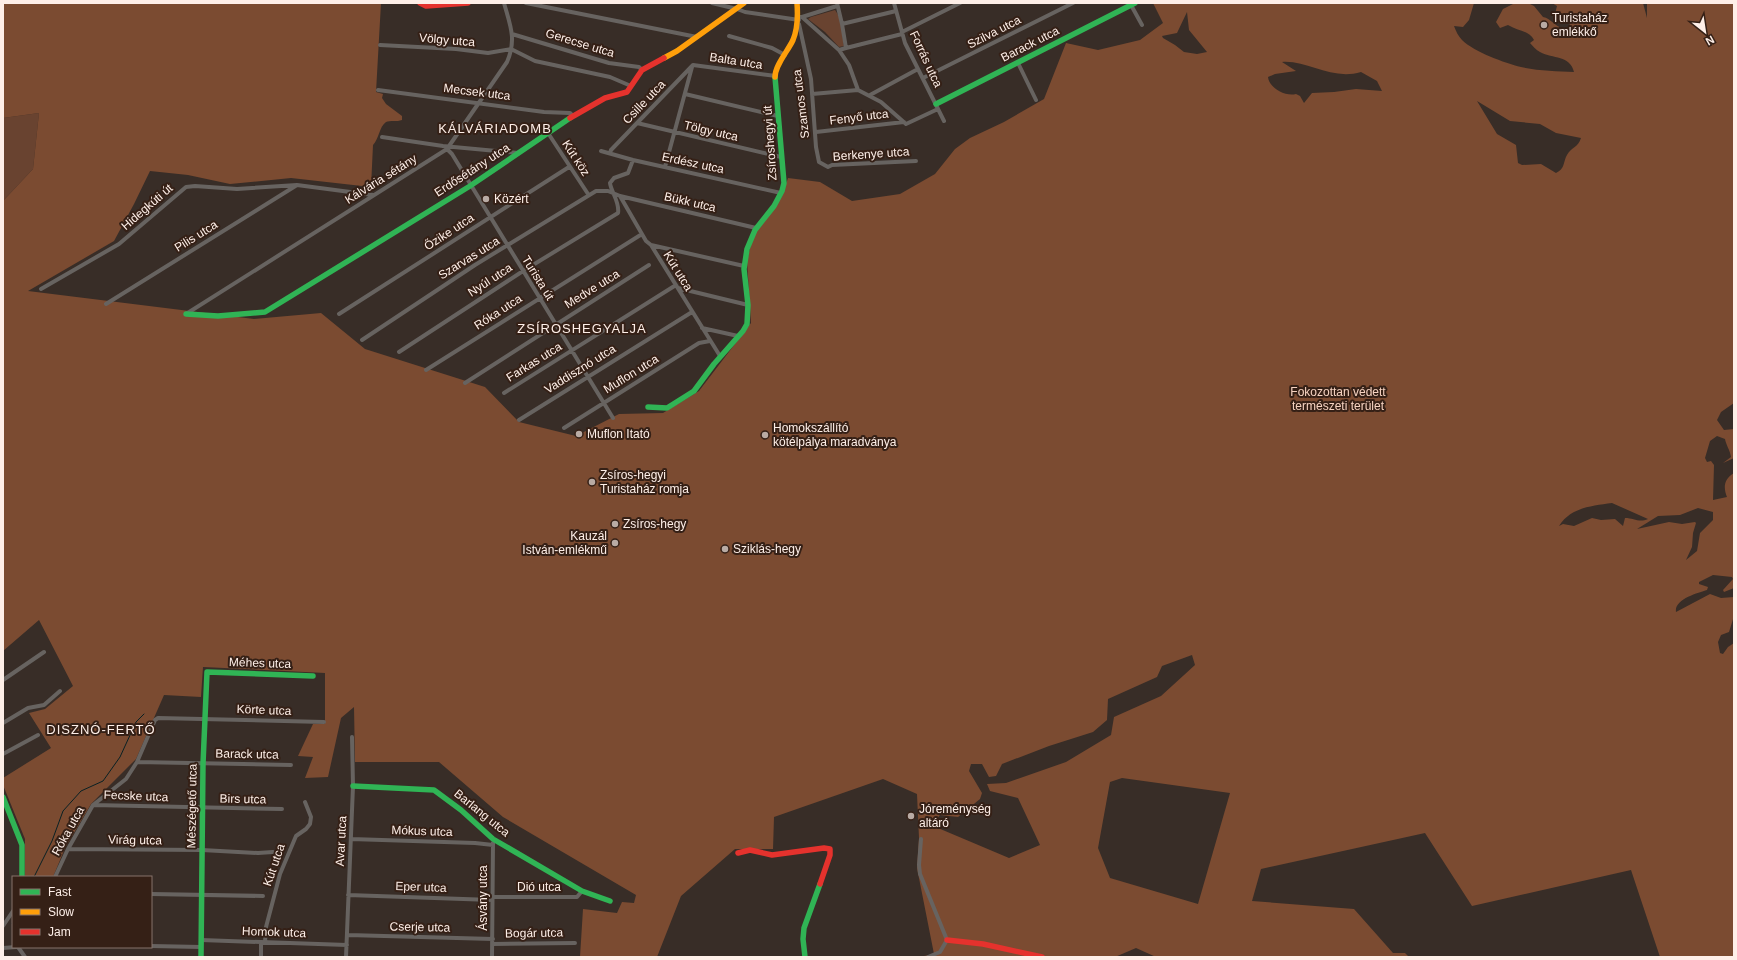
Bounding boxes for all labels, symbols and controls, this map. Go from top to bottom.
place label: Turistaház emlékkő [1552,11,1608,39]
street label: Szilva utca [965,12,1023,51]
north arrow [1685,12,1725,52]
marker: Turistaház emlékkő [1539,20,1549,30]
street label: Barack utca [999,23,1062,65]
street label: Gerecse utca [544,26,616,60]
street label: Forrás utca [907,29,945,90]
street label: Völgy utca [418,31,476,49]
text: N [1704,33,1716,48]
street label: Balta utca [709,50,764,72]
street label: Szamos utca [790,68,812,139]
street label: Csille utca [620,77,668,127]
street label: Mecsek utca [443,81,512,103]
street label: Zsíroshegyi út [760,104,780,181]
street label: Fenyő utca [829,106,890,128]
street label: Tölgy utca [682,118,740,144]
district label: KÁLVÁRIADOMB [438,121,552,136]
street label: Kút köz [559,137,593,179]
street label: Erdősétány utca [432,140,512,199]
street label: Berkenye utca [832,144,910,164]
street label: Erdész utca [661,150,726,177]
street label: Kálvária sétány [343,151,419,207]
street label: Hidegkúti út [118,180,176,233]
street label: Bükk utca [663,189,718,215]
place label: Közért [494,192,529,206]
marker: Közért [481,194,491,204]
street label: Őzike utca [421,210,477,253]
street label: Pilis utca [172,217,220,255]
street label: Szarvas utca [436,234,502,282]
street label: Kút utca [660,249,696,294]
street label: Turista út [519,253,557,303]
street label: Nyúl utca [465,260,515,299]
street label: Medve utca [562,266,622,311]
street label: Róka utca [472,291,525,333]
district label: ZSÍROSHEGYALJA [517,321,647,336]
street label: Farkas utca [504,339,565,385]
street label: Vaddisznó utca [542,341,618,396]
street label: Muflon utca [601,351,661,396]
park label: Fokozottan védett természeti terület [1290,385,1386,413]
place label: Homokszállító kötélpálya maradványa [773,421,897,449]
place label: Muflon Itató [587,427,650,441]
marker: Muflon Itató [574,429,584,439]
marker: Homokszállító kötélpálya maradványa [760,430,770,440]
place label: Zsíros-hegyi Turistaház romja [600,468,689,496]
marker: Zsíros-hegyi Turistaház romja [587,477,597,487]
place label: Zsíros-hegy [623,517,686,531]
marker: Zsíros-hegy [610,519,620,529]
place label: Kauzál István-emlékmű [522,529,607,557]
marker: Kauzál István-emlékmű [610,538,620,548]
place label: Sziklás-hegy [733,542,801,556]
marker: Sziklás-hegy [720,544,730,554]
street label: Méhes utca [229,655,292,671]
street label: Körte utca [236,702,292,718]
district label: DISZNÓ-FERTŐ [46,722,156,737]
street label: Barack utca [215,746,279,762]
street label: Mészégető utca [184,763,200,848]
street label: Barlang utca [451,786,513,840]
street label: Fecske utca [103,788,169,804]
street label: Birs utca [220,792,267,806]
place label: Jóreménység altáró [919,802,991,830]
street label: Róka utca [49,804,87,858]
marker: Jóreménység altáró [906,811,916,821]
street label: Avar utca [333,815,349,867]
street label: Mókus utca [391,823,453,839]
street label: Virág utca [108,833,162,847]
street label: Kút utca [260,842,288,888]
street label: Ásvány utca [475,865,490,931]
legend [12,876,152,948]
street label: Eper utca [395,879,447,895]
street label: Dió utca [517,880,561,894]
text: Fast [48,885,72,899]
text: Slow [48,905,74,919]
street label: Cserje utca [390,919,451,935]
street label: Homok utca [242,924,307,940]
text: Jam [48,925,71,939]
street label: Bogár utca [505,925,563,941]

